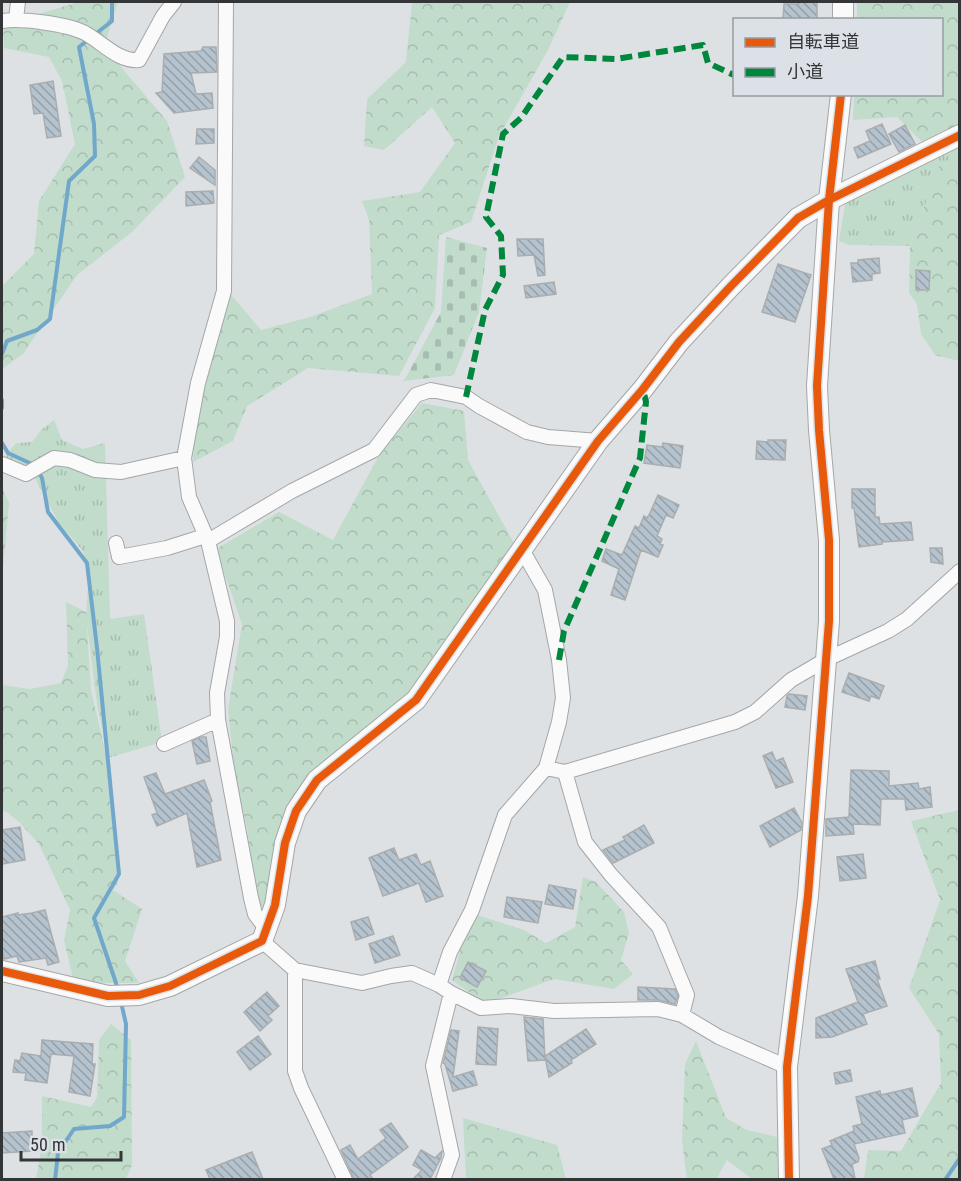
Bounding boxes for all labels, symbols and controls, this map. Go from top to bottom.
legend [733,18,943,96]
text: 自転車道 [787,31,859,52]
text: 小道 [787,61,823,82]
scale bar [21,1124,122,1162]
text: 50 m [30,1134,65,1155]

